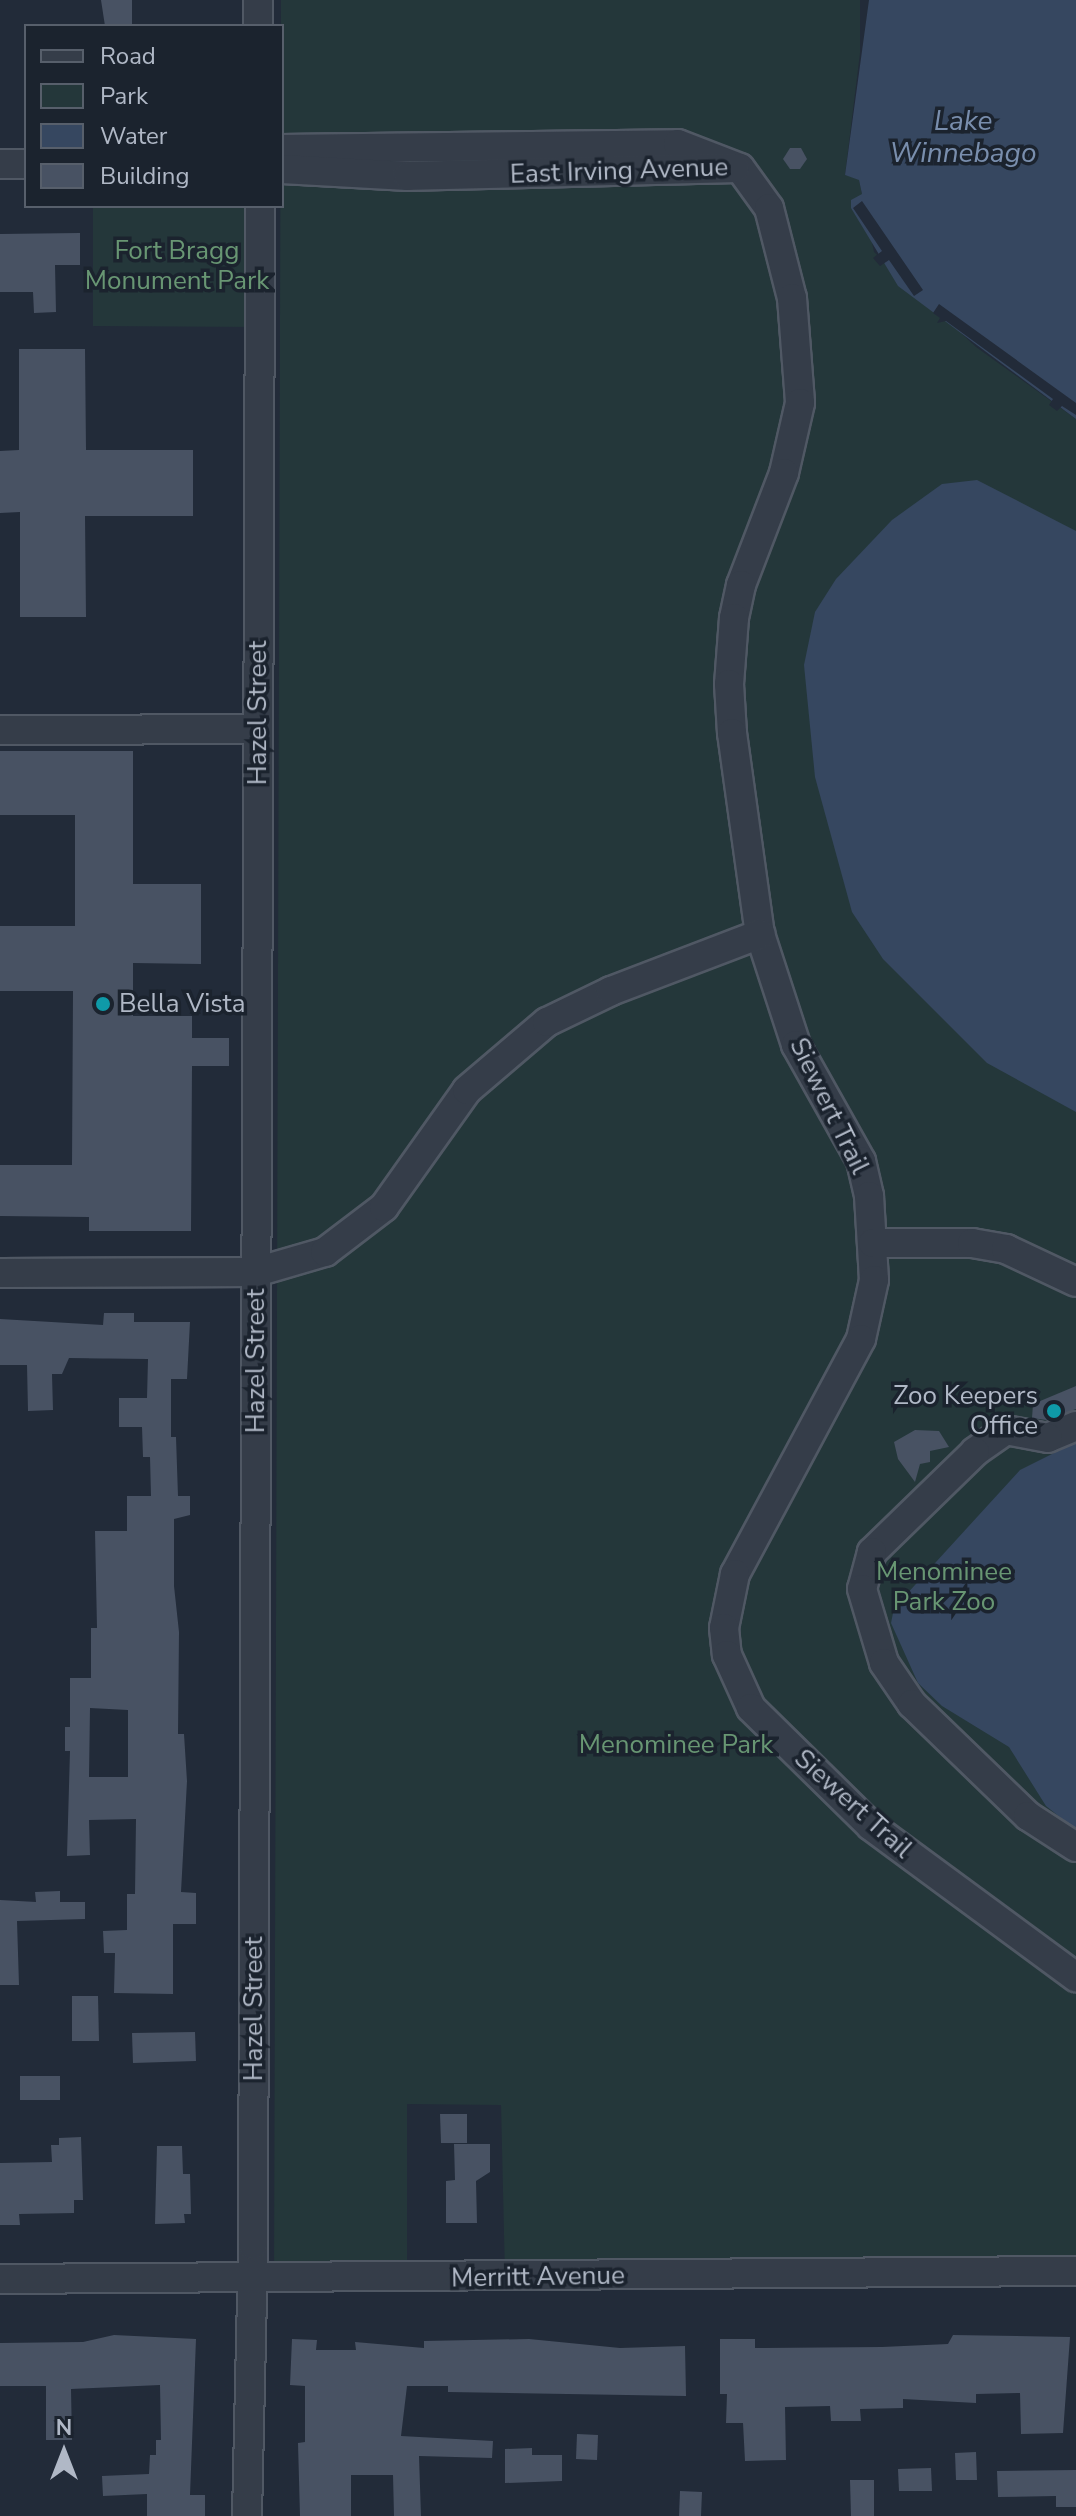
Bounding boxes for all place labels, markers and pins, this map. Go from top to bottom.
place label: Bella Vista [119,988,245,1020]
marker: Bella Vista [94,995,112,1013]
place label: Zoo Keepers Office [893,1380,1038,1442]
marker: Zoo Keepers Office [1045,1402,1063,1420]

